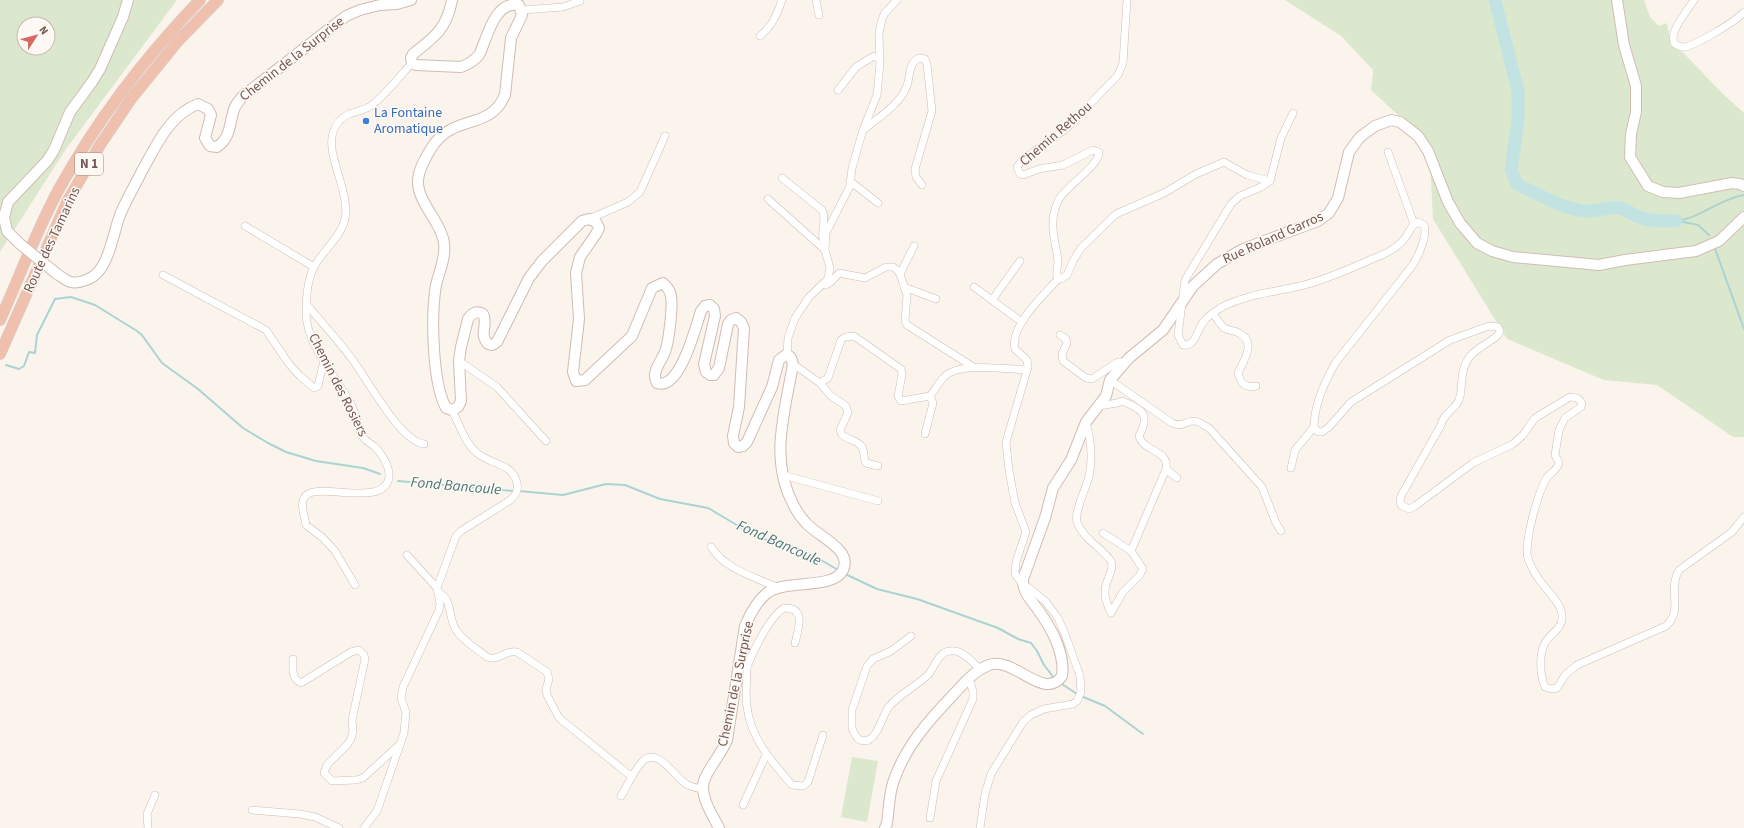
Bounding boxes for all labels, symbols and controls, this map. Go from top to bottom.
street label: Chemin de la Surprise [235,12,349,106]
north arrow [16,16,56,56]
text: N [35,23,52,38]
street label: Chemin Rethou [1015,97,1097,171]
place label: La Fontaine Aromatique [374,103,443,139]
marker: La Fontaine Aromatique [361,116,371,126]
road number: N 1 [75,153,103,175]
street label: Route des Tamarins [19,184,85,296]
street label: Rue Roland Garros [1219,207,1327,269]
street label: Chemin des Rosiers [303,330,373,440]
water label: Fond Bancoule [410,472,502,500]
water label: Fond Bancoule [733,515,825,571]
street label: Chemin de la Surprise [713,619,759,749]

